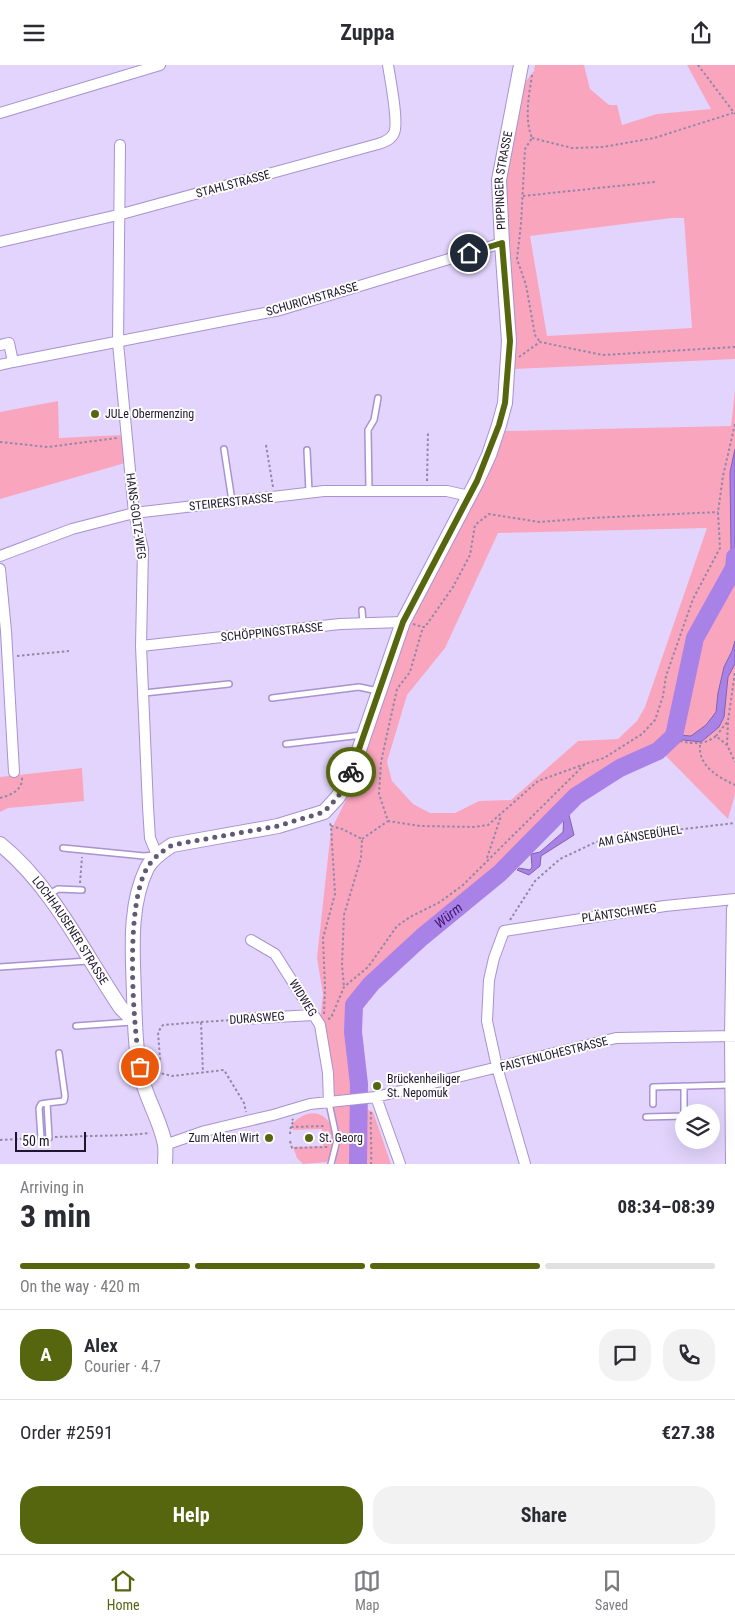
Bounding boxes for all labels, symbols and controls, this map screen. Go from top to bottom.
icon: menu [20,19,48,47]
icon: share [687,19,715,47]
text: Zuppa [340,20,395,45]
street label: PIPPINGER STRASSE [492,130,515,230]
street label: STAHLSTRASSE [194,167,272,201]
pin [448,232,490,274]
icon: home [455,239,483,267]
street label: SCHURICHSTRASSE [264,279,360,319]
place label: JULe Obermenzing [105,407,194,421]
marker: JULe Obermenzing [89,408,101,420]
street label: HANS-GOLTZ-WEG [123,472,149,560]
street label: STEIRERSTRASSE [188,491,274,513]
street label: SCHÖPPINGSTRASSE [220,619,324,644]
courier [326,747,376,797]
icon: bike [337,758,365,786]
street label: AM GÄNSEBÜHEL [597,821,683,850]
street label: LOCHHAUSENER STRASSE [29,874,111,987]
water label: Würm [431,899,466,931]
street label: PLÄNTSCHWEG [581,900,657,925]
street label: WIDWEG [286,977,320,1019]
street label: DURASWEG [229,1009,285,1027]
street label: FAISTENLOHESTRASSE [499,1034,609,1074]
pin [119,1046,161,1088]
icon: bag [126,1053,154,1081]
place label: Brückenheiliger St. Nepomuk [387,1072,461,1100]
marker: Brückenheiliger St. Nepomuk [371,1080,383,1092]
map controls [675,1104,720,1149]
button: layers [675,1104,720,1149]
scale bar [15,1129,86,1152]
place label: Zum Alten Wirt [188,1131,259,1145]
place label: St. Georg [319,1131,363,1145]
marker: Zum Alten Wirt [263,1132,275,1144]
marker: St. Georg [303,1132,315,1144]
text: 50 m [22,1133,50,1149]
text: Arriving in [20,1178,84,1197]
text: 08:34–08:39 [617,1195,715,1218]
text: 3 min [20,1197,91,1235]
text: On the way · 420 m [20,1277,140,1296]
button: chat [599,1329,651,1381]
button: phone [663,1329,715,1381]
text: Alex [84,1334,118,1357]
text: A [40,1343,52,1366]
text: Courier · 4.7 [84,1357,161,1376]
text: Order #2591 [20,1421,113,1444]
text: €27.38 [661,1421,715,1444]
button: Help [20,1486,363,1544]
button: Share [373,1486,715,1544]
tab: Home [107,1567,140,1613]
tab: Map [353,1567,381,1613]
tab: Saved [595,1567,628,1613]

